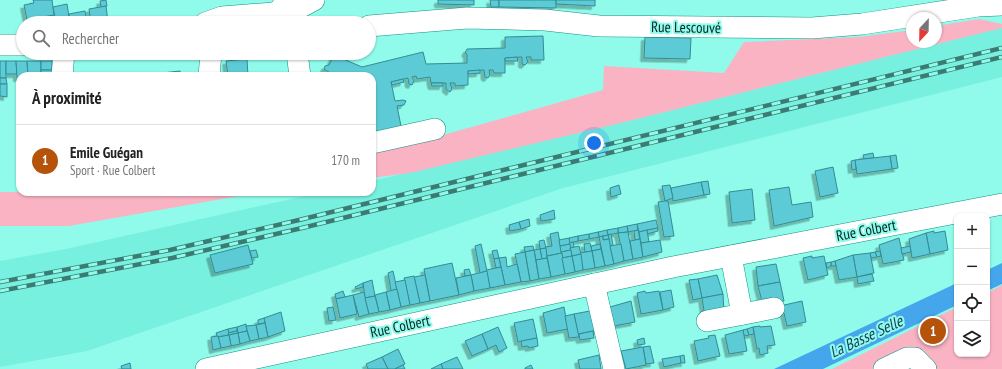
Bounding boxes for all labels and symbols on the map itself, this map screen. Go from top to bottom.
north arrow [906,12,942,48]
street label: Rue Lescouvé [651,17,721,37]
your location [584,133,604,153]
street label: Rue Colbert [834,215,898,245]
street label: Rue Colbert [368,310,432,342]
water label: La Basse Selle [826,310,907,362]
pin: 1 [920,316,946,346]

